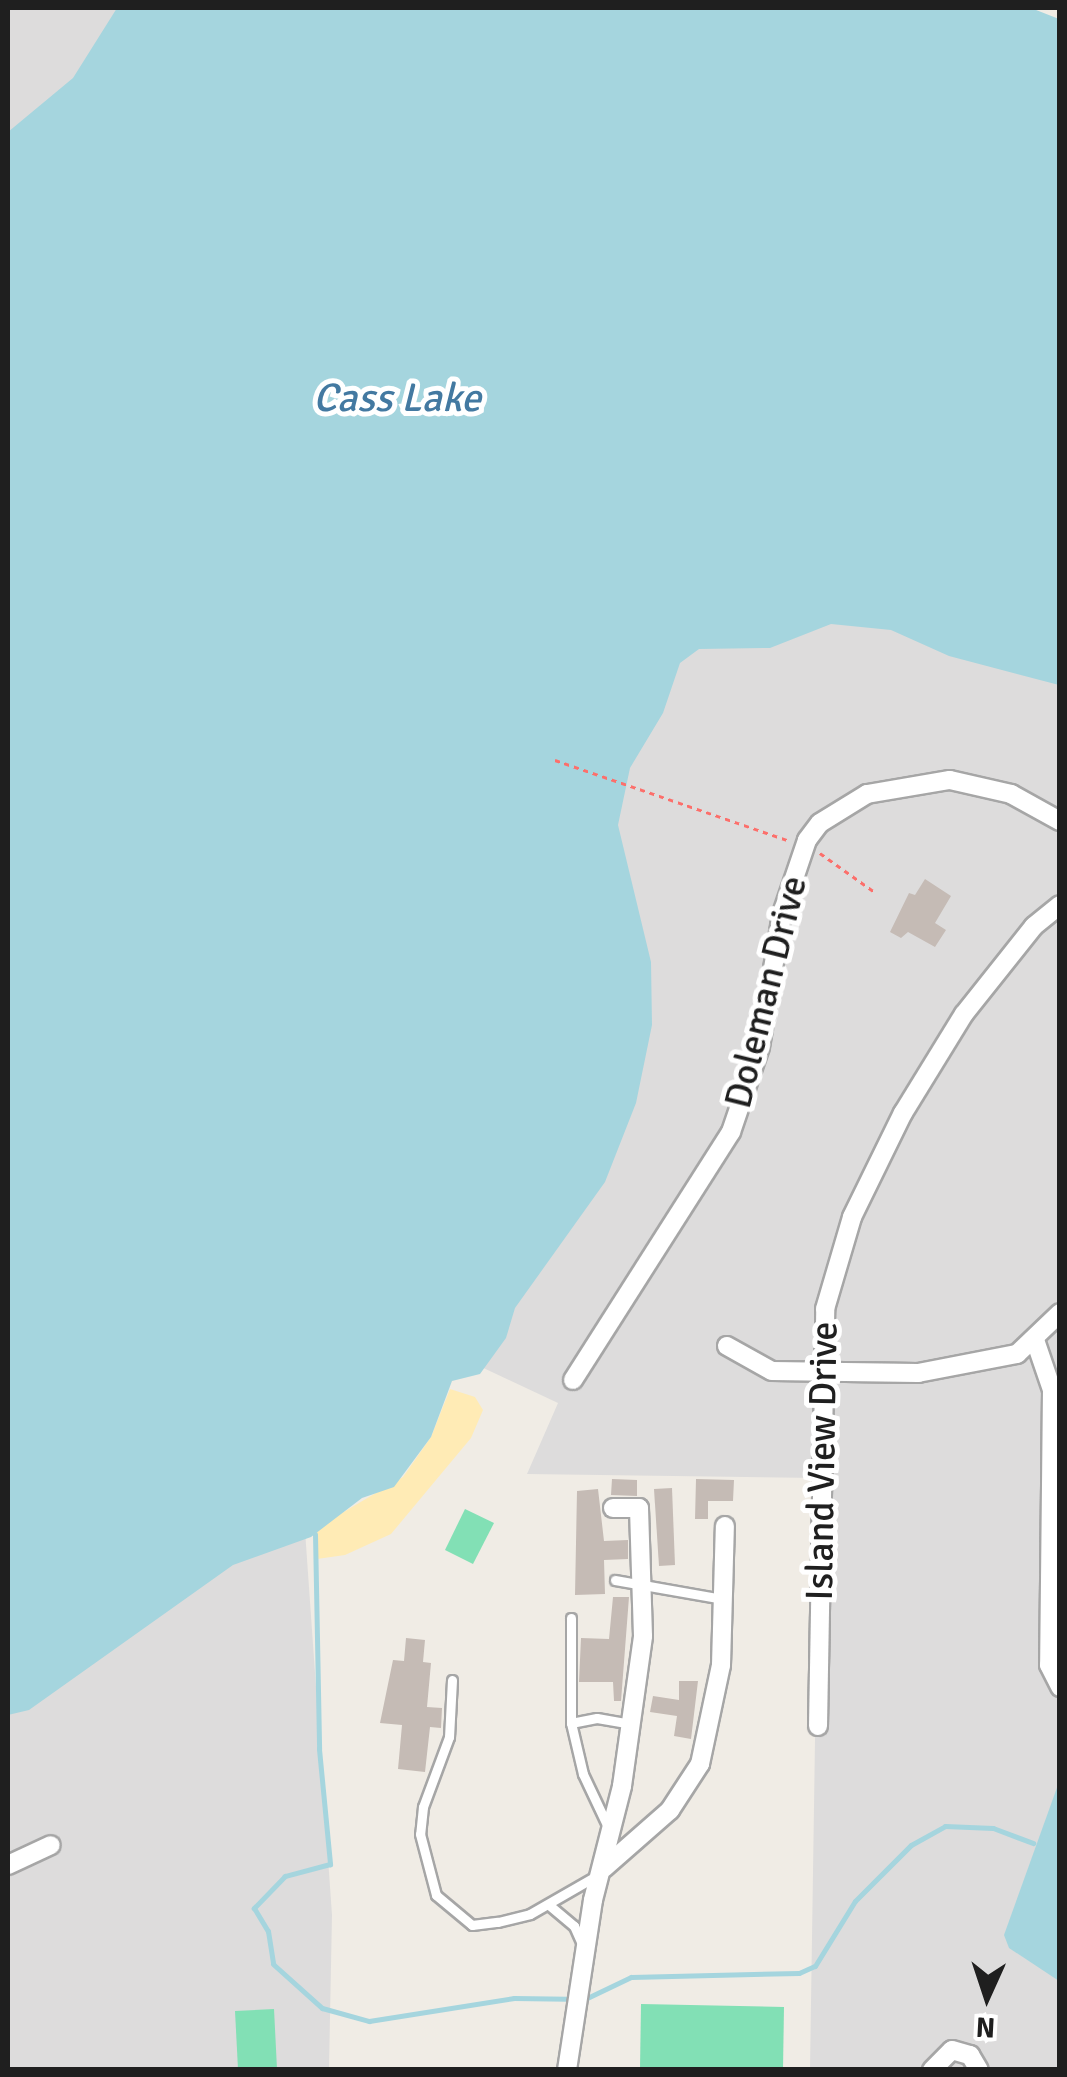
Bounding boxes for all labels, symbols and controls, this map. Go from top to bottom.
water label: Cass Lake [313,374,481,422]
street label: Doleman Drive [715,871,817,1113]
street label: Island View Drive [797,1321,847,1601]
north arrow [937,1947,1037,2047]
text: N [975,2009,996,2044]

